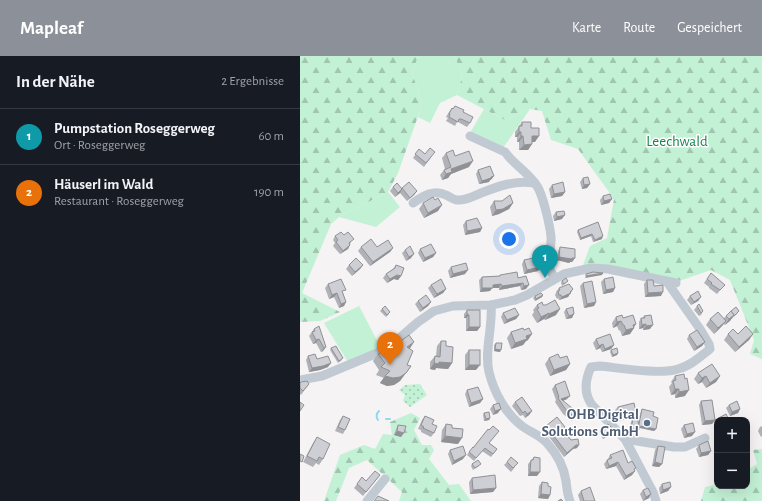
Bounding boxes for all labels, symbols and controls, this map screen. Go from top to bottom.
text: Mapleaf [20,19,83,38]
text: Karte [572,21,601,35]
text: Route [623,21,655,35]
text: Gespeichert [677,21,742,35]
text: In der Nähe [16,73,95,90]
text: 2 Ergebnisse [221,75,284,88]
text: Pumpstation Roseggerweg [54,121,215,136]
text: 1 [27,130,31,143]
text: 60 m [258,130,284,143]
park label: Leechwald [646,134,708,149]
text: Ort · Roseggerweg [54,139,145,152]
text: Häuserl im Wald [54,177,153,192]
text: 2 [26,186,32,199]
text: 190 m [254,186,284,199]
text: Restaurant · Roseggerweg [54,195,184,208]
your location [499,229,519,249]
pin: 1 [532,245,558,278]
pin: 2 [377,332,403,365]
place label: OHB Digital Solutions GmbH [542,407,639,439]
map controls [714,417,750,489]
button: + [714,417,750,453]
marker: OHB Digital Solutions GmbH [642,418,652,428]
button: − [714,453,750,489]

